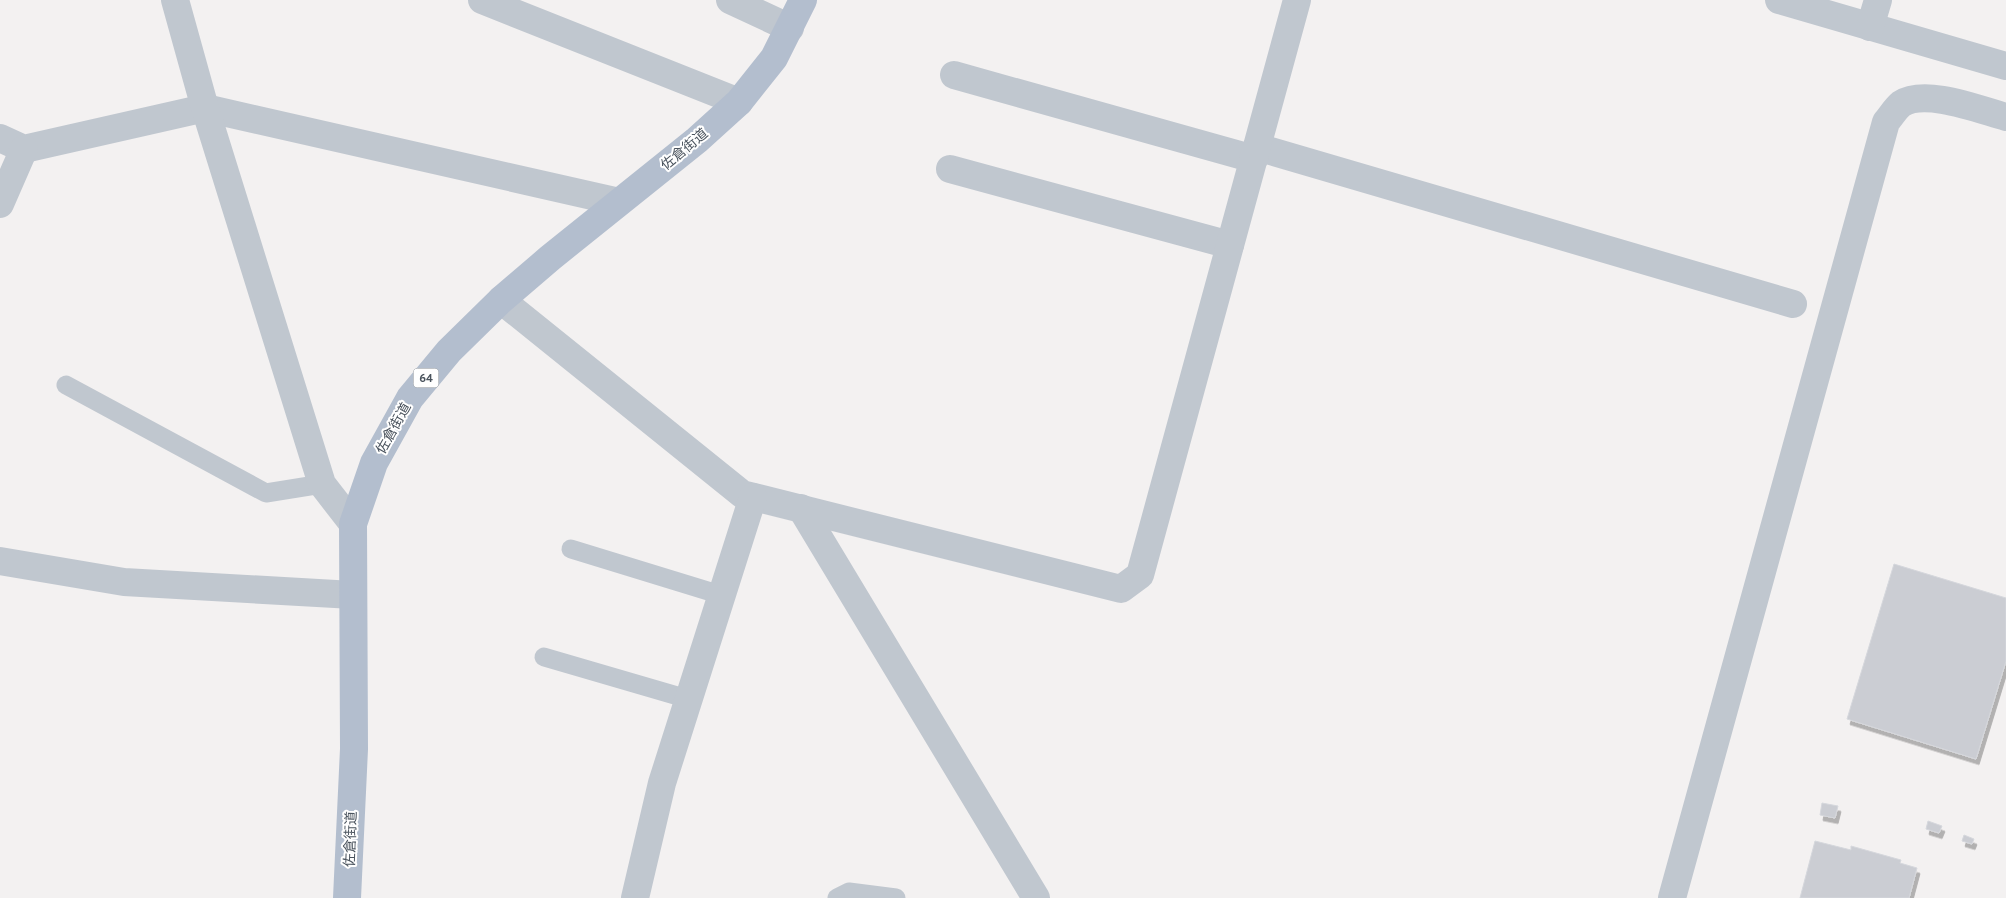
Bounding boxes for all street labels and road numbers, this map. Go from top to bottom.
street label: 佐倉街道 [657,124,711,174]
road number: 64 [414,368,438,388]
street label: 佐倉街道 [372,399,414,457]
street label: 佐倉街道 [340,811,360,867]

